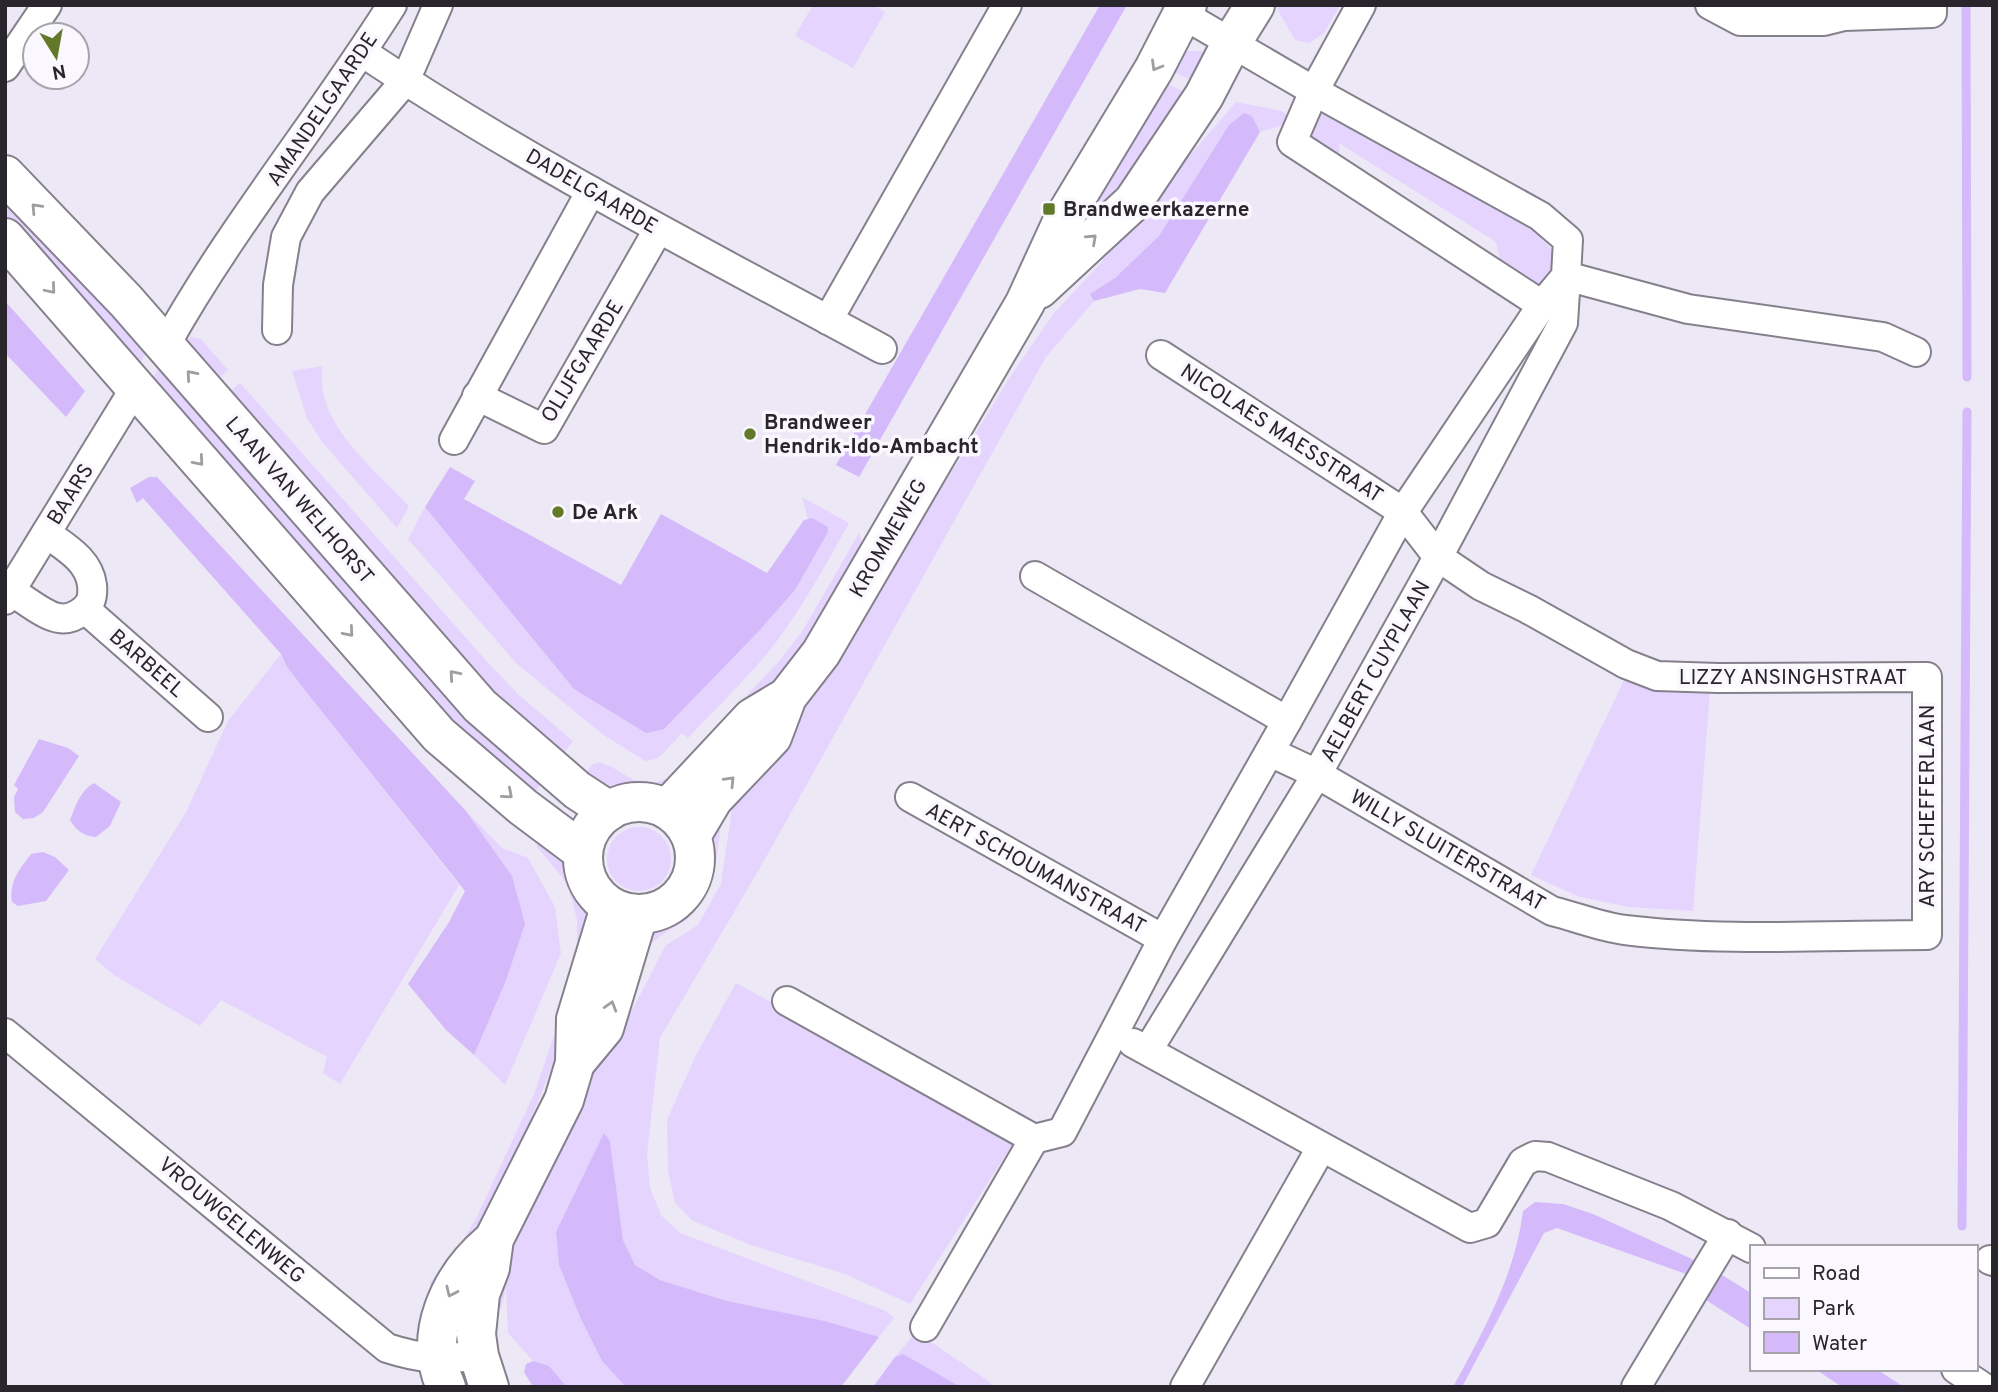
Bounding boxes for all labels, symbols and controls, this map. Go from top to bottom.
north arrow [21,21,91,91]
street label: AMANDELGAARDE [262,28,385,192]
text: N [50,58,68,84]
one-way arrow [1151,59,1164,71]
street label: DADELGAARDE [520,144,662,241]
place label: Brandweerkazerne [1063,197,1249,224]
marker: Brandweerkazerne [1041,201,1057,217]
one-way arrow [32,203,45,216]
one-way arrow [1084,235,1097,248]
one-way arrow [42,281,55,293]
street label: OLIJFGAARDE [536,295,631,428]
street label: NICOLAES MAESSTRAAT [1175,359,1388,510]
one-way arrow [186,370,199,383]
place label: Brandweer Hendrik-Ido-Ambacht [764,410,978,461]
street label: LAAN VAN WELHORST [219,411,379,591]
marker: Brandweer Hendrik-Ido-Ambacht [742,426,758,442]
one-way arrow [191,453,204,466]
street label: BAARS [42,459,101,531]
street label: KROMMEWEG [844,474,934,603]
place label: De Ark [572,500,638,527]
marker: De Ark [550,504,566,520]
street label: AELBERT CUYPLAAN [1315,576,1437,767]
street label: BARBEEL [103,624,190,704]
one-way arrow [341,624,353,637]
street label: LIZZY ANSINGHSTRAAT [1679,665,1907,692]
one-way arrow [449,670,462,683]
street label: ARY SCHEFFERLAAN [1915,704,1942,908]
one-way arrow [722,776,735,789]
street label: WILLY SLUITERSTRAAT [1345,784,1550,918]
one-way arrow [500,786,513,798]
street label: AERT SCHOUMANSTRAAT [920,797,1150,941]
one-way arrow [602,1000,617,1012]
street label: VROUWGELENWEG [152,1152,310,1291]
legend [1750,1245,1977,1371]
text: Road [1812,1261,1861,1288]
one-way arrow [446,1285,460,1297]
text: Park [1812,1296,1855,1323]
text: Water [1812,1331,1867,1358]

